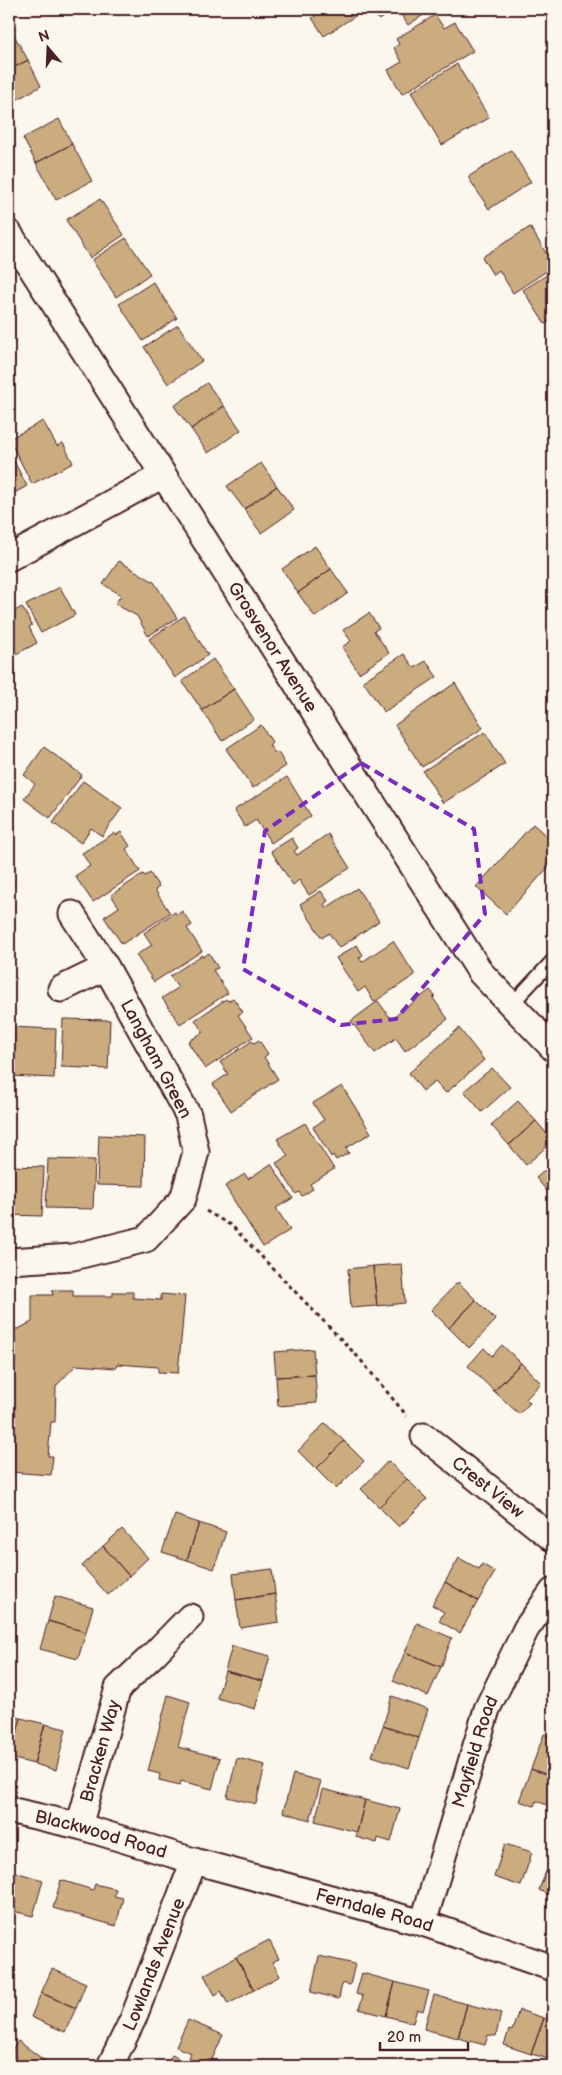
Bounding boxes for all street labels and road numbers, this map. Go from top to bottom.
street label: Grosvenor Avenue [224,578,322,716]
street label: Langham Green [116,996,196,1122]
street label: Crest View [448,1452,528,1522]
street label: Mayfield Road [448,1692,502,1810]
street label: Bracken Way [76,1696,125,1805]
street label: Blackwood Road [33,1806,169,1863]
street label: Ferndale Road [313,1884,436,1936]
street label: Lowlands Avenue [118,1894,189,2034]

